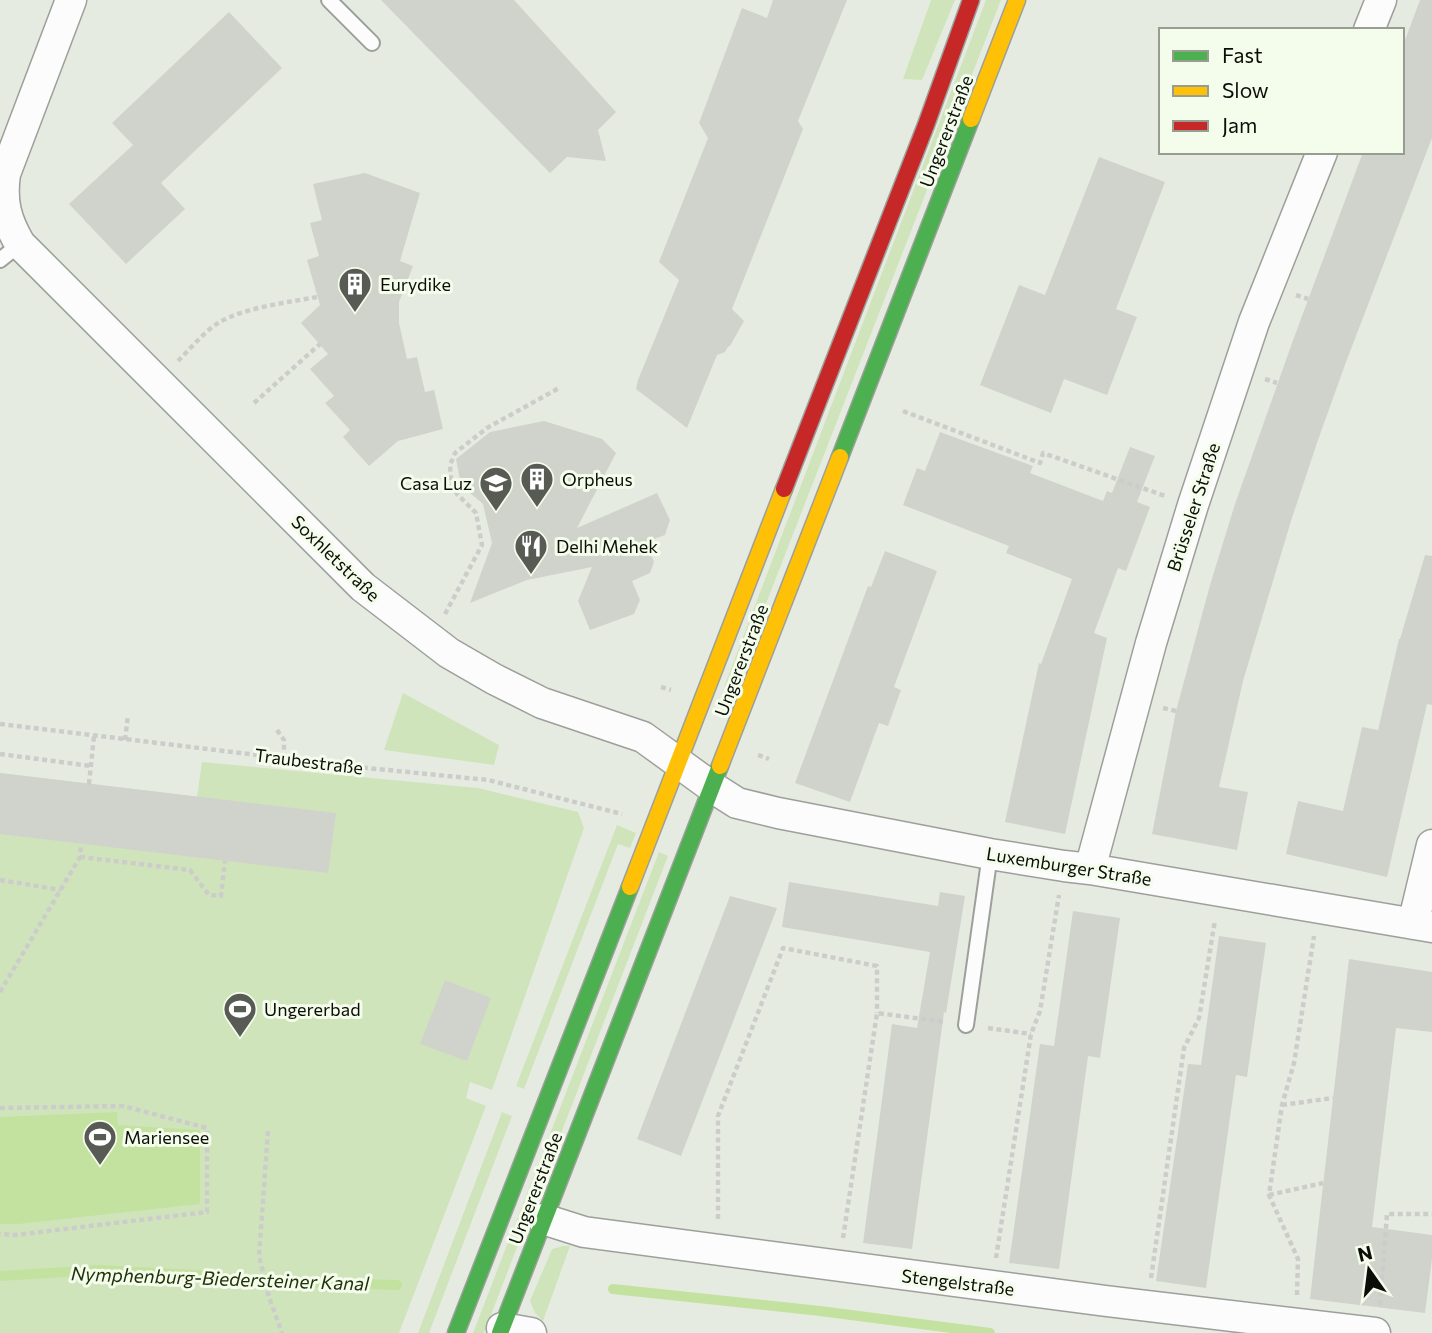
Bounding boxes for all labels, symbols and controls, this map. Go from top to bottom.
legend [1159,28,1404,154]
text: Fast [1222,42,1263,67]
street label: Ungererstraße [915,72,977,190]
text: Slow [1222,77,1269,102]
text: Jam [1222,112,1257,137]
building icon: Eurydike [336,265,374,314]
place label: Eurydike [380,273,451,295]
street label: Brüsseler Straße [1162,440,1224,574]
building icon: Orpheus [518,460,556,509]
school or university icon: Casa Luz [477,464,515,513]
place label: Orpheus [562,468,633,490]
place label: Casa Luz [400,472,472,494]
street label: Soxhletstraße [287,510,385,606]
restaurant icon: Delhi Mehek [512,527,550,576]
place label: Delhi Mehek [556,535,658,557]
street label: Ungererstraße [710,601,772,719]
street label: Traubestraße [254,743,364,779]
street label: Luxemburger Straße [985,842,1153,890]
sports icon: Ungererbad [221,990,259,1039]
place label: Ungererbad [264,998,361,1020]
sports icon: Mariensee [81,1118,119,1167]
place label: Mariensee [124,1126,209,1148]
street label: Ungererstraße [504,1129,566,1247]
north arrow [1334,1235,1404,1305]
text: N [1355,1240,1374,1266]
water label: Nymphenburg-Biedersteiner Kanal [71,1261,371,1295]
street label: Stengelstraße [900,1264,1016,1300]

